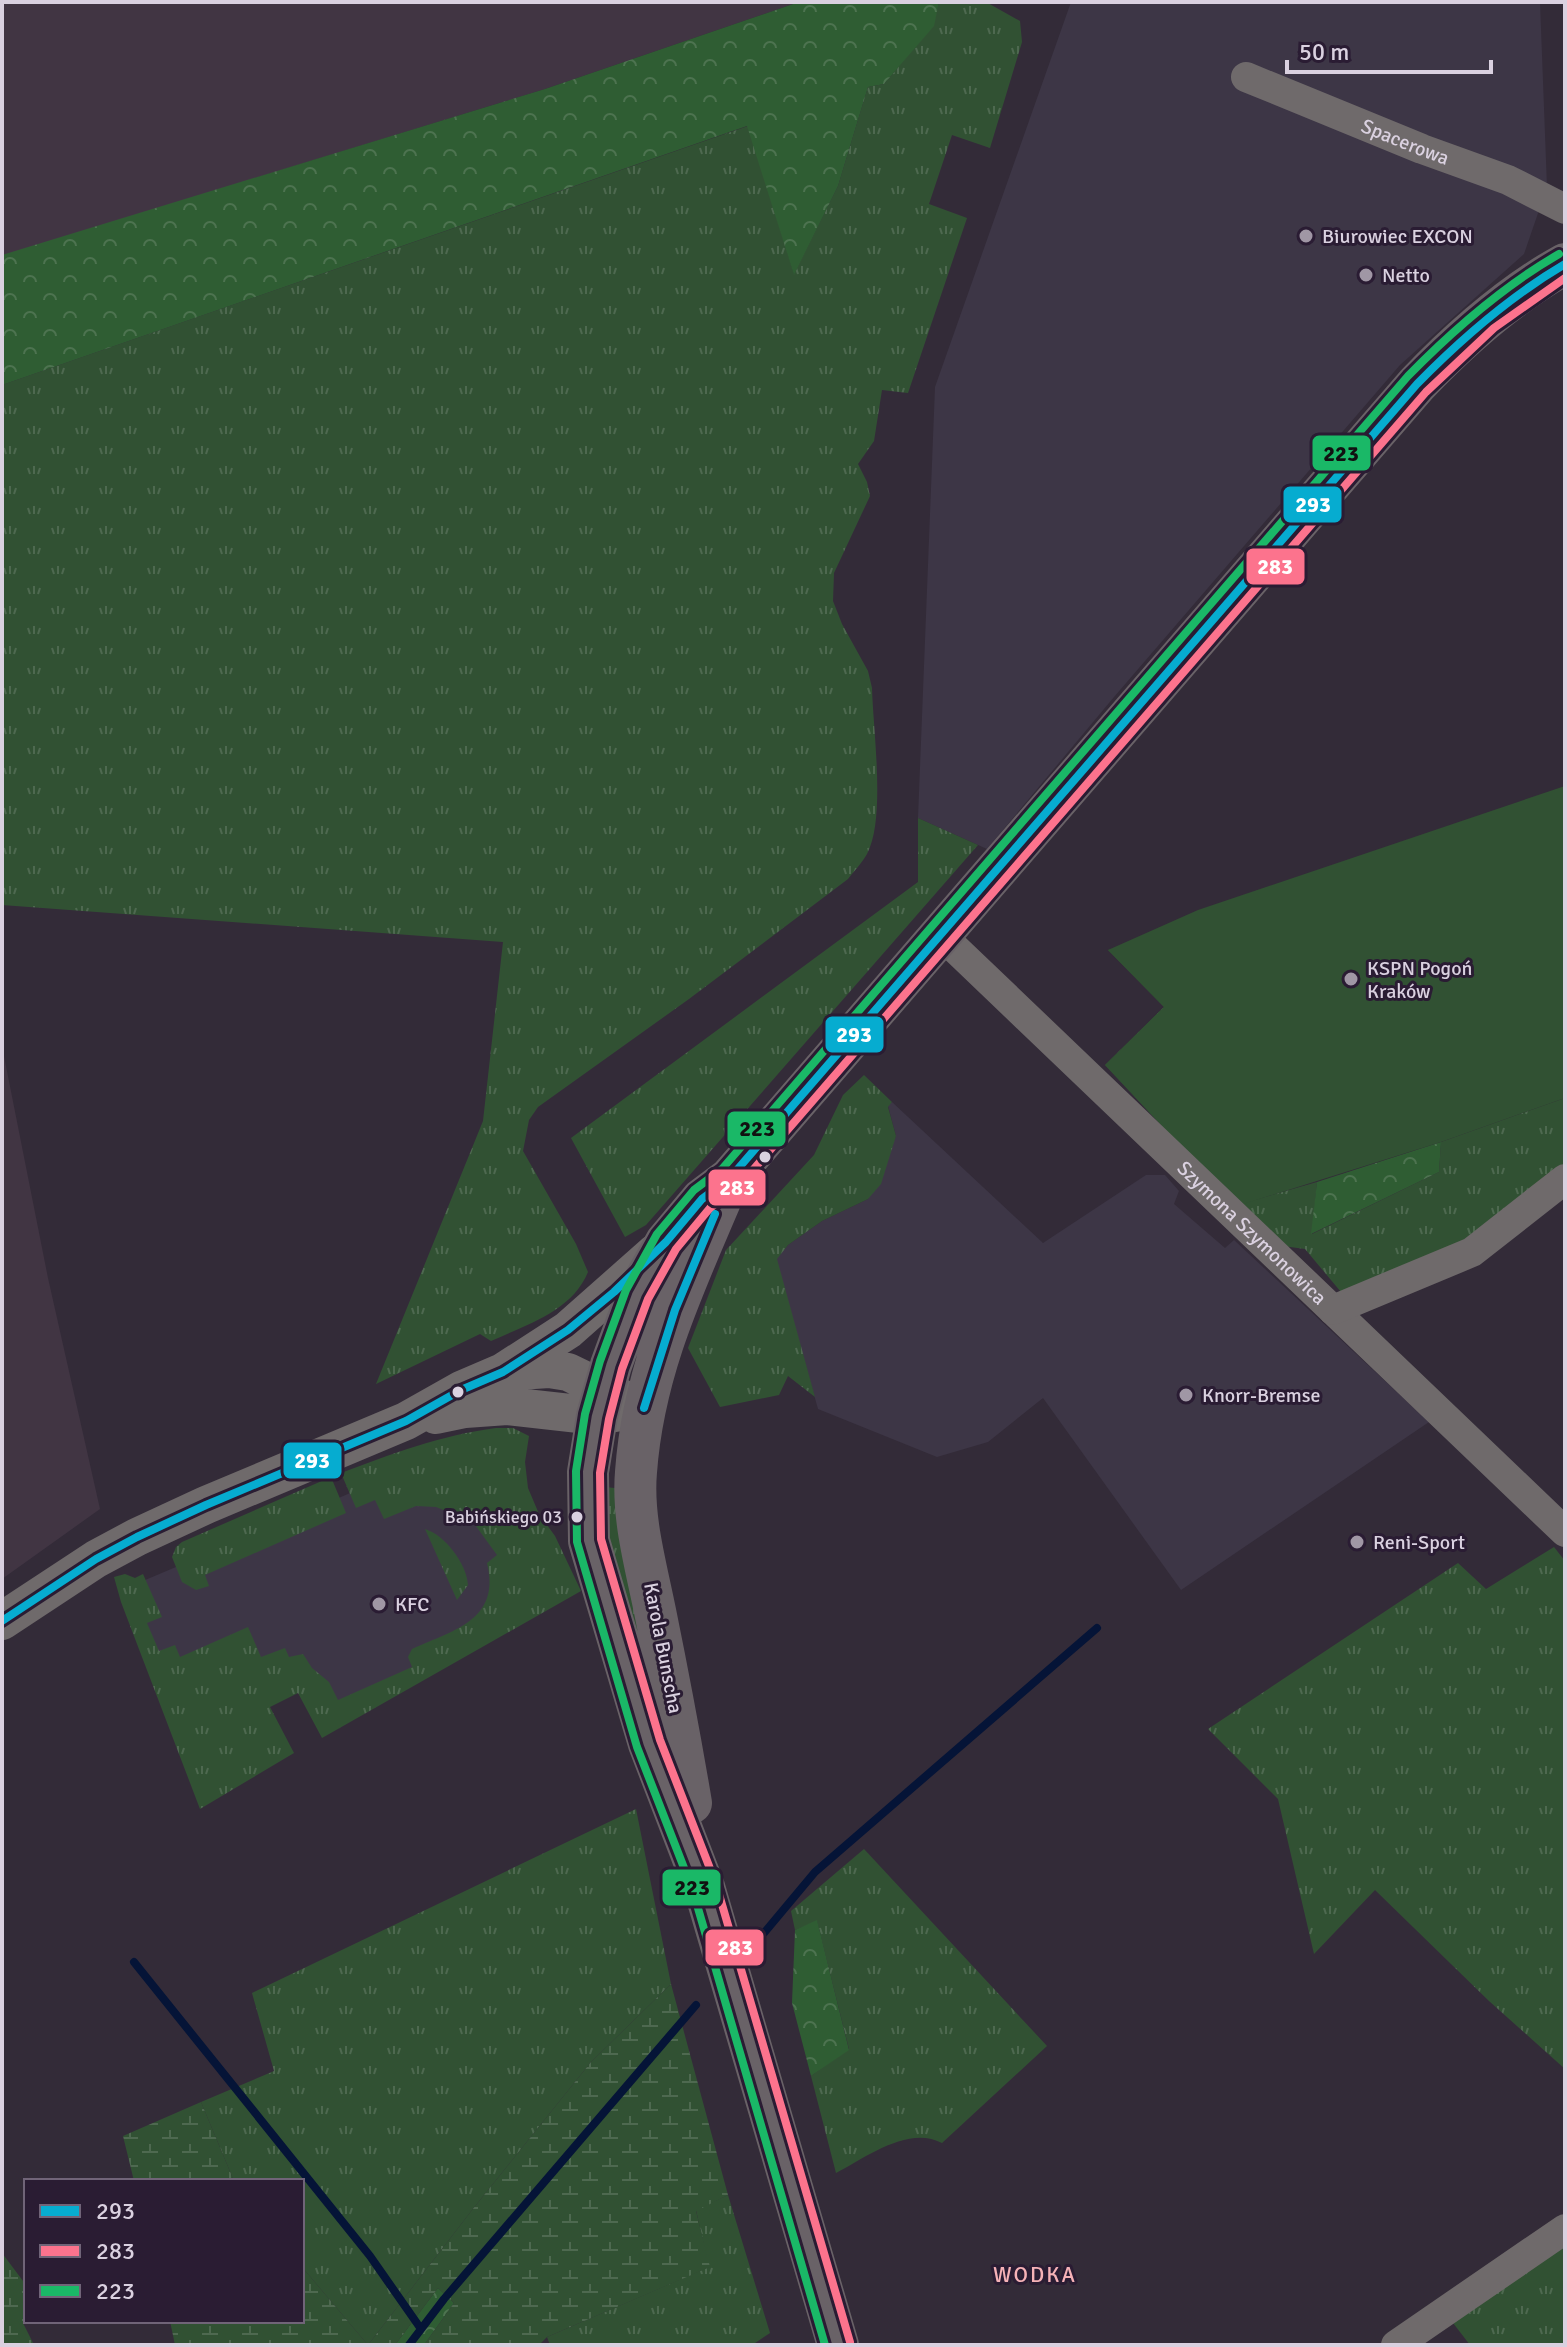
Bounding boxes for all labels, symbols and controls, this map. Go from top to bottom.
scale bar [1287,24,1491,74]
text: 50 m [1299,37,1349,67]
street label: Spacerowa [1358,113,1453,170]
place label: Biurowiec EXCON [1322,224,1473,249]
marker: Biurowiec EXCON [1297,227,1315,245]
place label: Netto [1382,263,1430,288]
marker: Netto [1357,266,1375,284]
line badge: 223 [1311,434,1372,472]
text: 223 [1323,440,1359,467]
line badge: 293 [1282,485,1343,524]
text: 293 [1295,491,1331,518]
line badge: 283 [1245,547,1306,586]
text: 283 [1257,553,1293,580]
place label: KSPN Pogoń Kraków [1367,956,1472,1004]
marker: KSPN Pogoń Kraków [1342,970,1360,988]
line badge: 293 [824,1015,885,1054]
text: 293 [836,1021,872,1048]
line badge: 223 [726,1110,787,1148]
text: 223 [739,1115,775,1142]
unlabelled marker [757,1149,773,1165]
street label: Szymona Szymonowica [1172,1155,1332,1310]
line badge: 283 [707,1168,767,1207]
text: 283 [719,1174,755,1201]
place label: Knorr-Bremse [1202,1383,1320,1408]
unlabelled marker [450,1384,466,1400]
marker: Knorr-Bremse [1177,1386,1195,1404]
line badge: 293 [282,1441,343,1480]
text: 293 [294,1447,330,1474]
place label: Babińskiego 03 [445,1506,562,1528]
marker: Babińskiego 03 [569,1509,585,1525]
place label: Reni-Sport [1373,1530,1465,1555]
marker: Reni-Sport [1348,1533,1366,1551]
street label: Karola Bunscha [638,1580,688,1716]
place label: KFC [395,1592,429,1617]
marker: KFC [370,1595,388,1613]
line badge: 223 [661,1868,722,1907]
text: 223 [674,1874,710,1901]
line badge: 283 [704,1928,765,1967]
text: 283 [717,1934,753,1961]
legend [24,2179,304,2323]
text: 293 [96,2196,135,2226]
text: 283 [96,2236,135,2266]
district label: WODKA [993,2261,1077,2288]
text: 223 [96,2276,135,2306]

